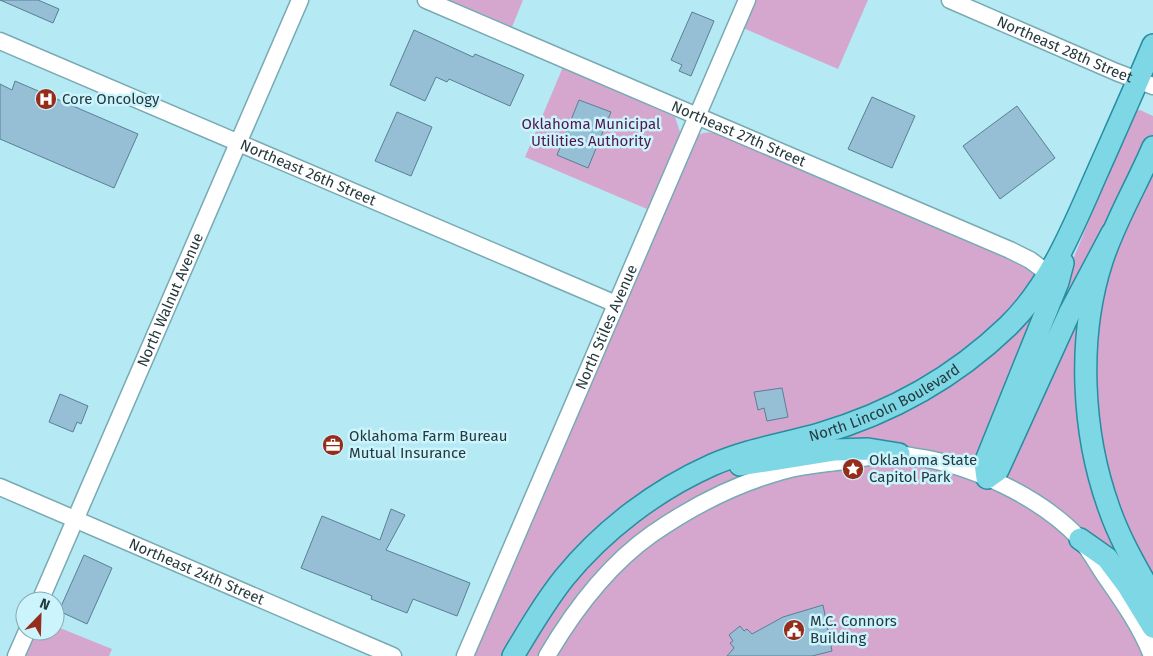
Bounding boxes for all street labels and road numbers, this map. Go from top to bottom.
street label: Northeast 28th Street [994,12,1136,87]
street label: Northeast 27th Street [669,97,809,171]
street label: Northeast 26th Street [237,136,379,210]
street label: North Walnut Avenue [133,230,207,370]
street label: North Stiles Avenue [572,262,641,392]
street label: North Lincoln Boulevard [807,360,963,445]
street label: Northeast 24th Street [126,535,267,609]

